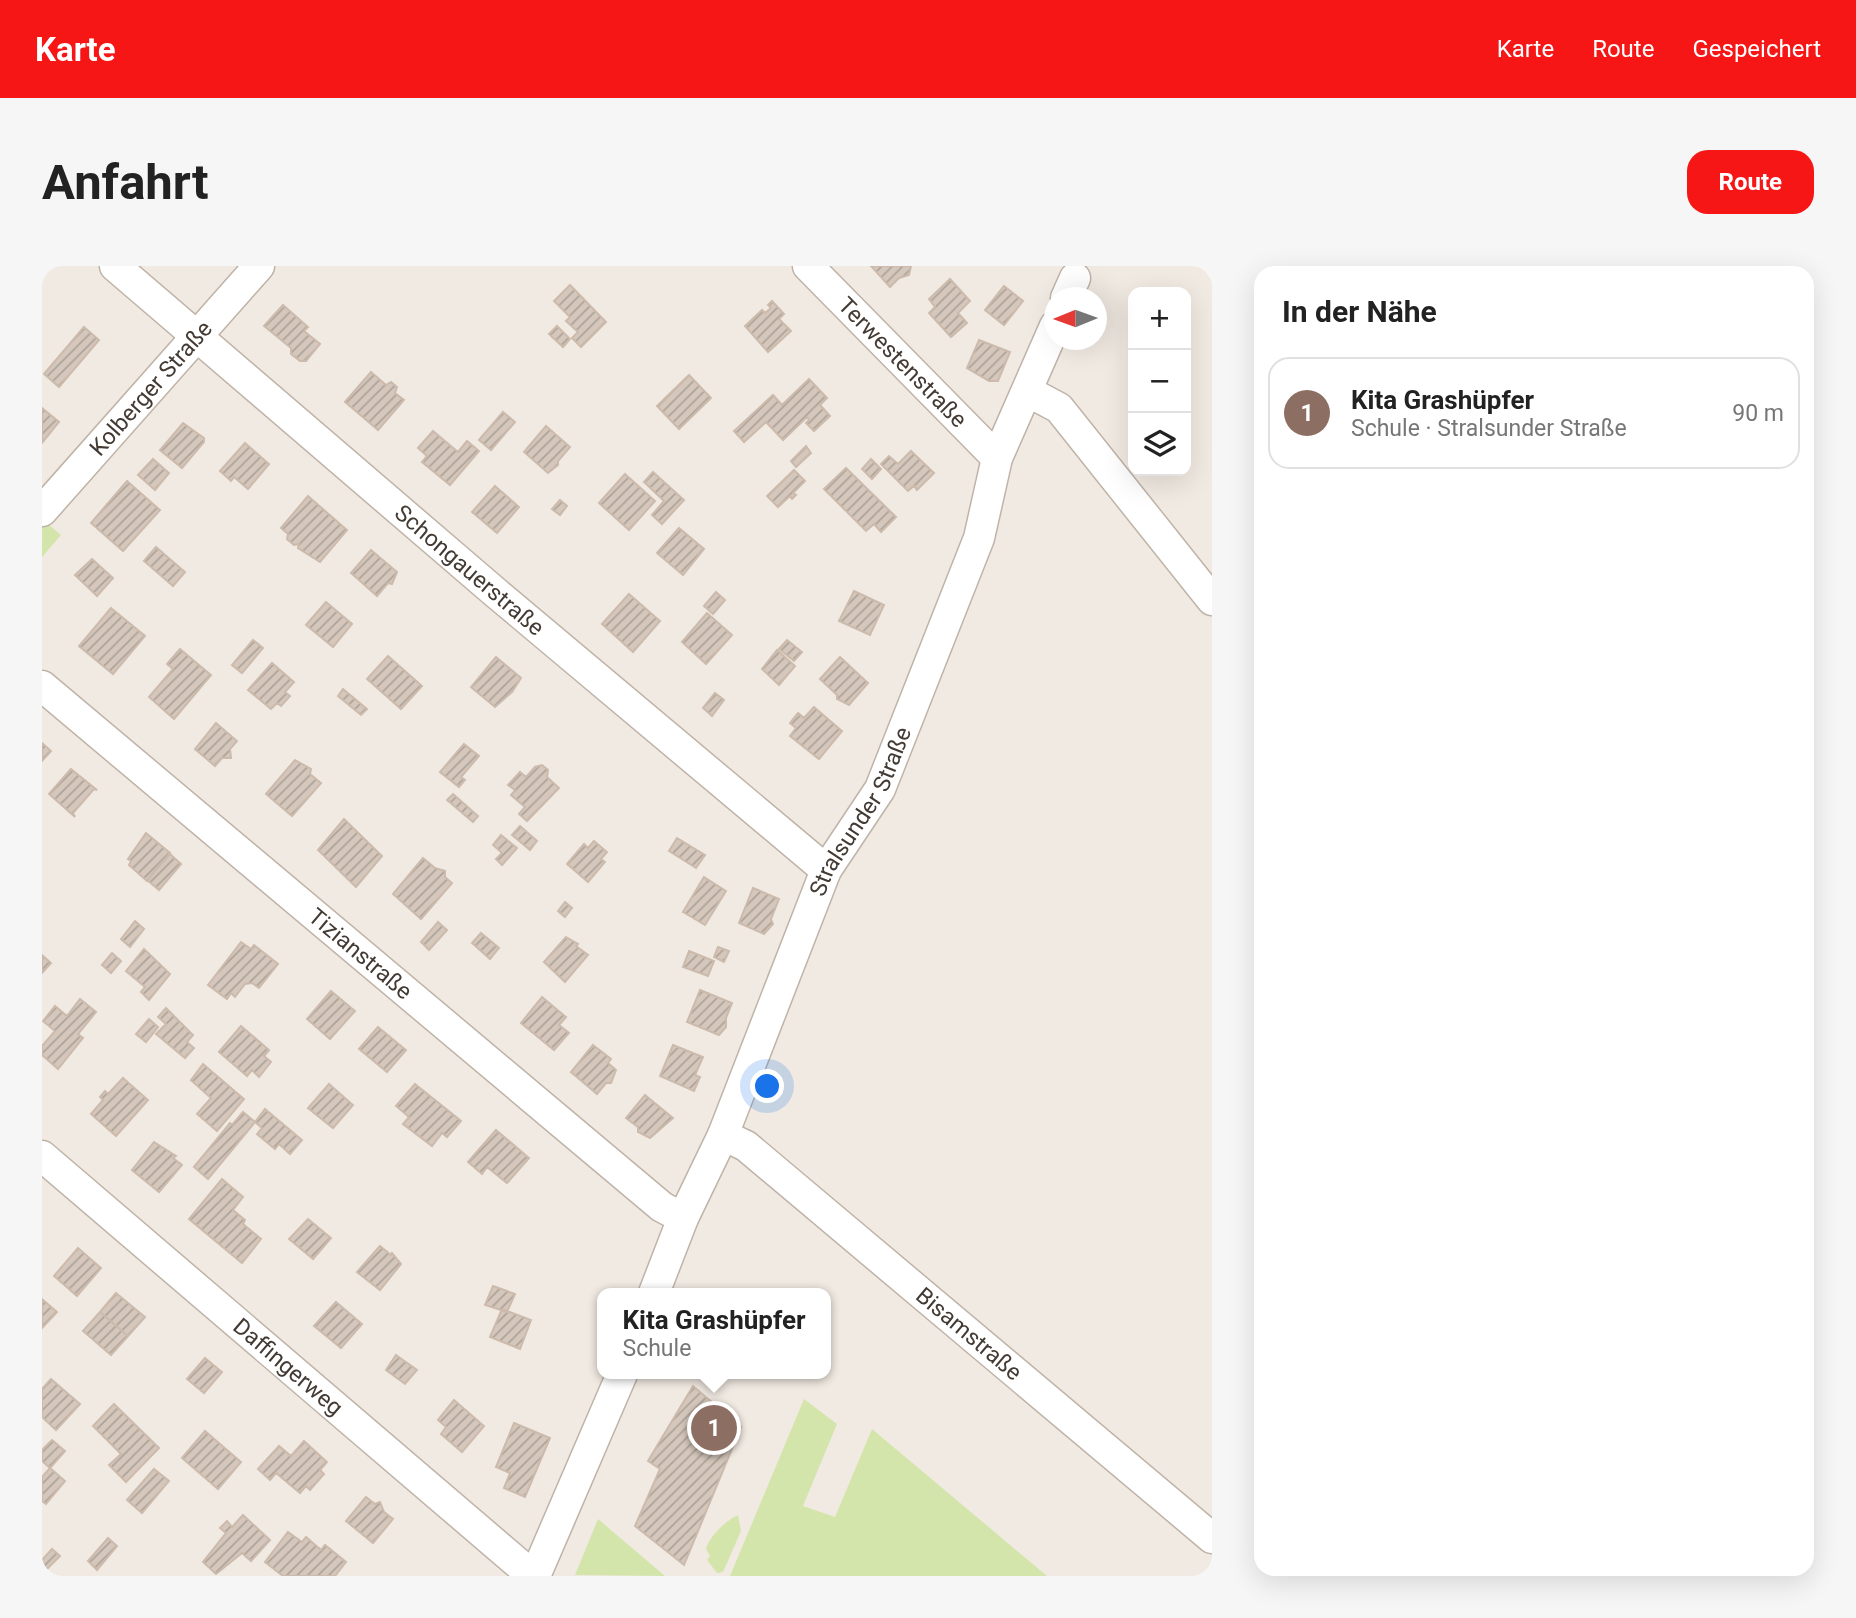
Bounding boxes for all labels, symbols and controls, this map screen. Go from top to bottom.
text: Karte [35,30,116,69]
text: Karte [1497,35,1554,63]
text: Route [1592,35,1654,63]
text: Gespeichert [1692,35,1821,63]
button: Route [1687,150,1814,214]
text: Anfahrt [42,154,209,211]
north arrow [1044,287,1107,350]
map controls [1128,287,1191,476]
button: + [1128,287,1191,350]
street label: Terwestenstraße [832,292,972,433]
text: In der Nähe [1282,294,1437,329]
street label: Kolberger Straße [84,316,218,462]
button: − [1128,350,1191,413]
text: Kita Grashüpfer [1351,385,1534,415]
text: 1 [1300,400,1314,427]
text: 90 m [1732,400,1784,427]
button: layers [1128,413,1191,476]
text: Schule · Stralsunder Straße [1351,415,1627,442]
street label: Schongauerstraße [389,499,549,641]
street label: Stralsunder Straße [804,723,917,900]
street label: Tizianstraße [303,903,417,1005]
your location [750,1069,784,1103]
street label: Bisamstraße [910,1282,1027,1386]
popup [597,1288,831,1379]
text: Kita Grashüpfer [623,1305,806,1335]
street label: Daffingerweg [228,1313,348,1421]
text: Schule [623,1335,691,1362]
pin: 1 [691,1402,737,1454]

